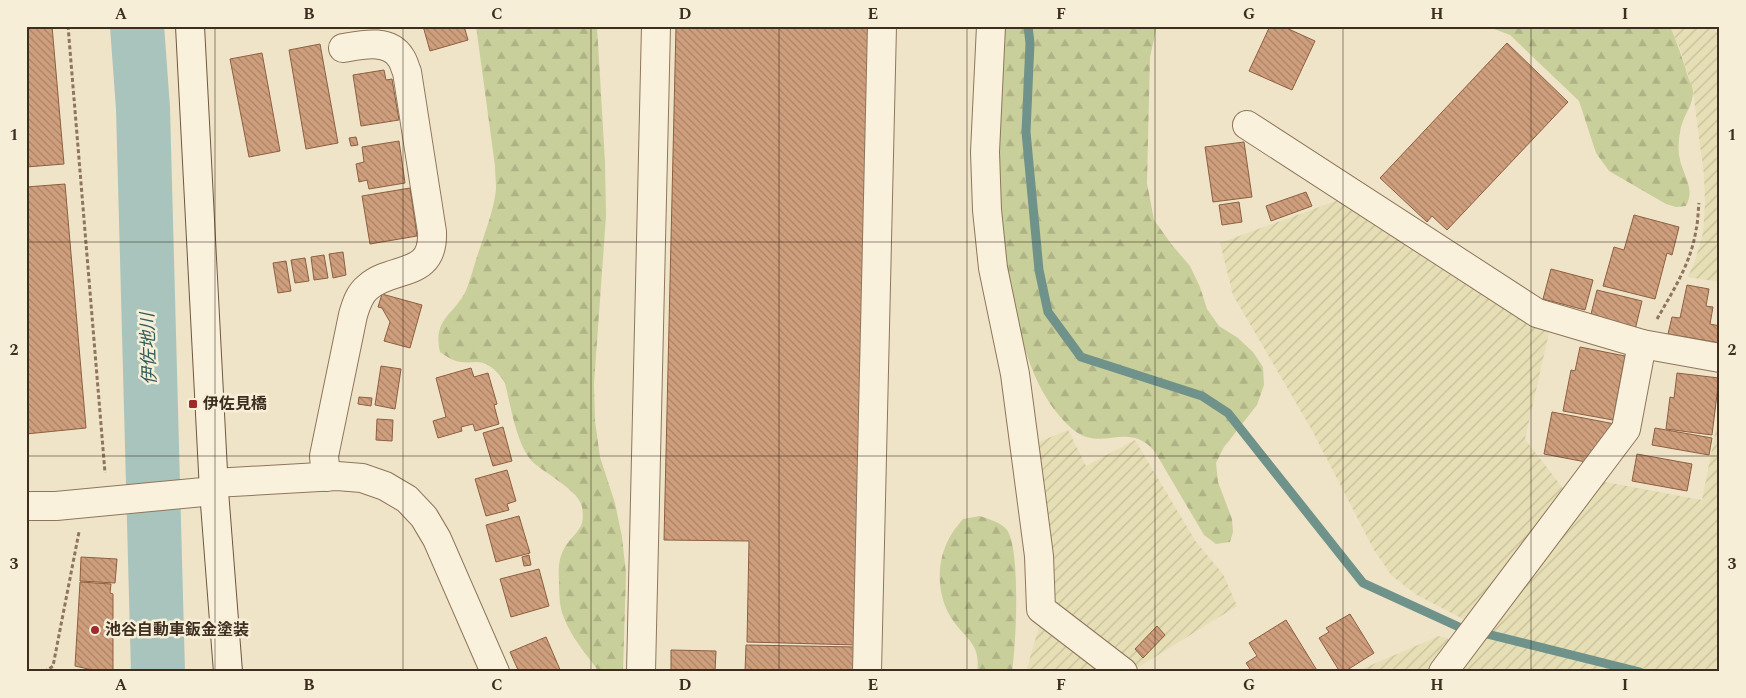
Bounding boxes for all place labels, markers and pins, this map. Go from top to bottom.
place label: 伊佐見橋 [202,392,267,416]
marker: 伊佐見橋 [187,398,199,410]
place label: 池谷自動車鈑金塗装 [105,618,249,642]
marker: 池谷自動車鈑金塗装 [89,624,101,636]

